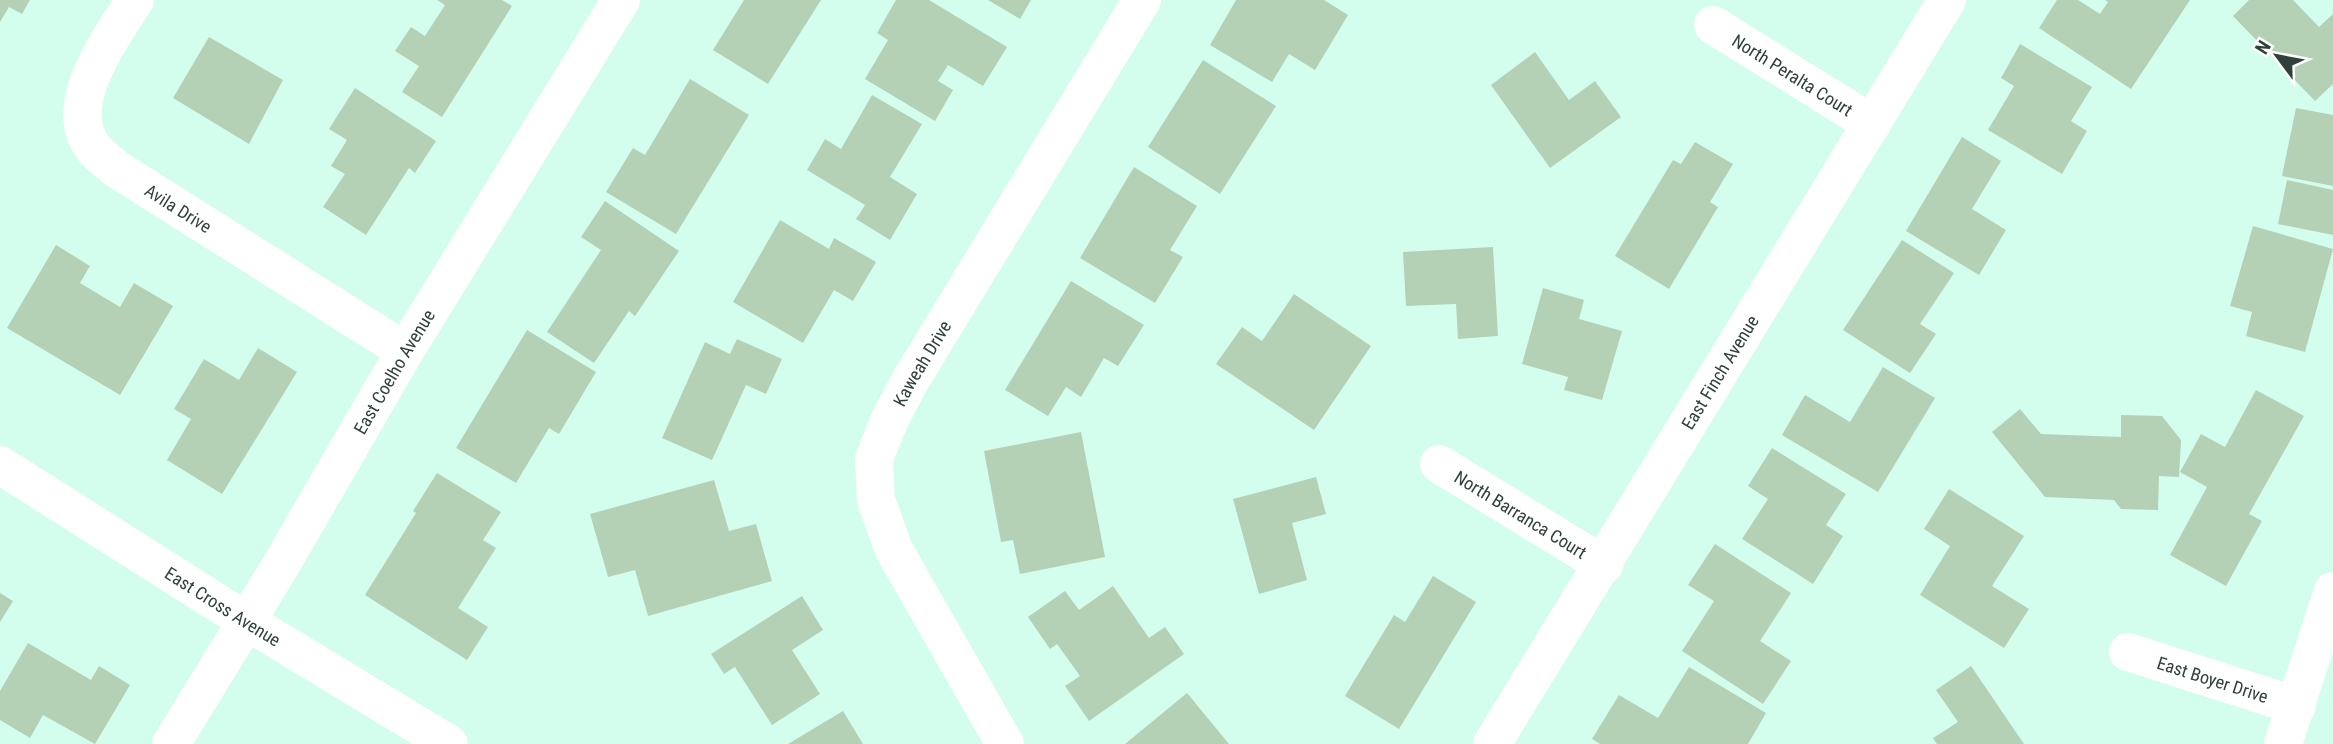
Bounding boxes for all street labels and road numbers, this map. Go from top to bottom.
street label: North Peralta Court [1729,29,1857,120]
street label: Avila Drive [141,179,216,237]
street label: East Coelho Avenue [349,305,439,437]
street label: East Finch Avenue [1677,311,1762,433]
street label: Kaweah Drive [888,316,955,410]
street label: North Barranca Court [1451,466,1591,563]
street label: East Cross Avenue [161,562,285,650]
street label: East Boyer Drive [2155,652,2271,707]

